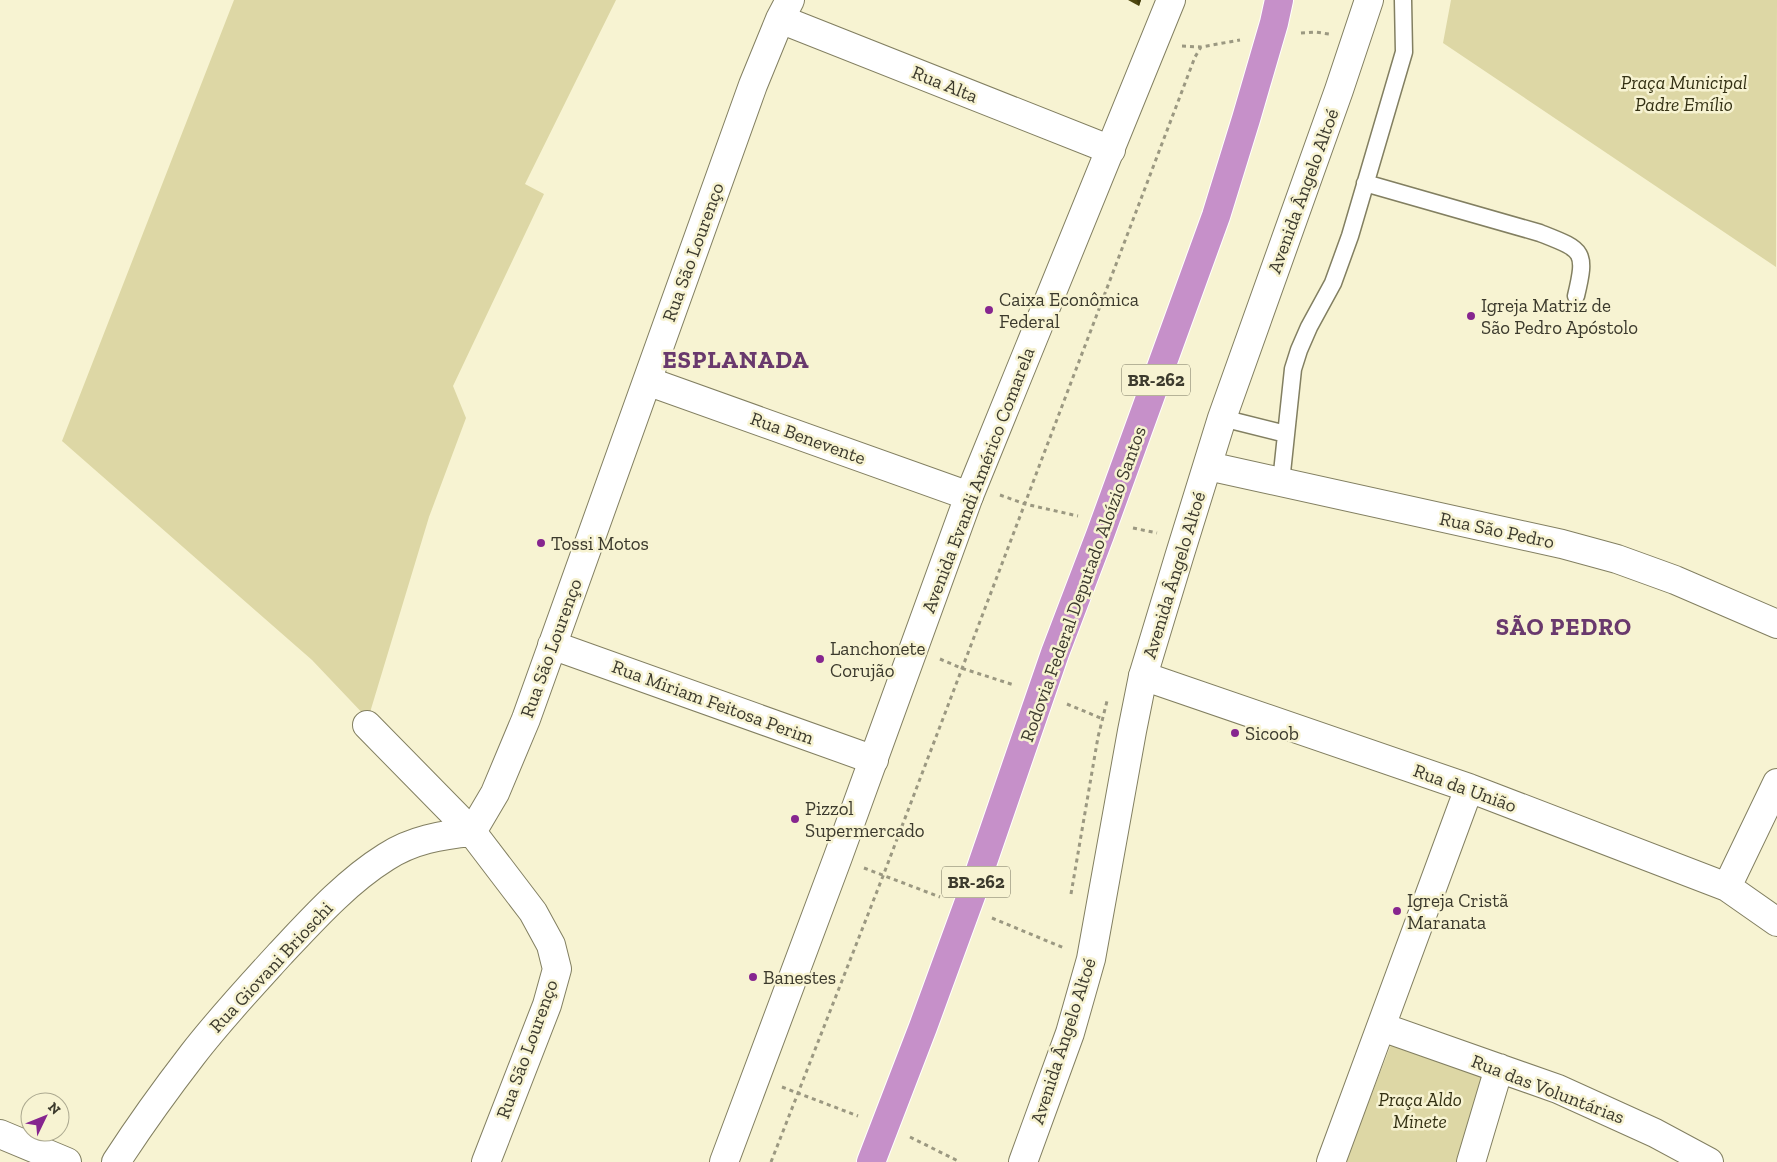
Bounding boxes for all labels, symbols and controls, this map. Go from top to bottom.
street label: Rua Alta [909,60,981,108]
park label: Praça Municipal Padre Emílio [1621,71,1747,116]
street label: Avenida Ângelo Altoé [1263,106,1343,276]
street label: Rua São Lourenço [657,179,729,325]
place label: Caixa Econômica Federal [999,288,1139,333]
place label: Igreja Matriz de São Pedro Apóstolo [1481,294,1638,339]
marker: Caixa Econômica Federal [983,304,995,316]
marker: Igreja Matriz de São Pedro Apóstolo [1465,310,1477,322]
street label: Avenida Evandi Américo Comarela [917,344,1039,616]
district label: ESPLANADA [662,345,810,374]
road number: BR-262 [1122,364,1190,396]
street label: Rua Benevente [747,407,869,470]
street label: Rodovia Federal Deputado Aloízio Santos [1015,423,1151,745]
street label: Avenida Ângelo Altoé [1138,489,1210,661]
street label: Rua São Pedro [1437,507,1557,553]
place label: Tossi Motos [551,532,649,555]
marker: Tossi Motos [535,537,547,549]
street label: Rua São Lourenço [515,575,587,721]
district label: SÃO PEDRO [1496,612,1632,641]
place label: Lanchonete Corujão [830,637,925,682]
marker: Lanchonete Corujão [814,653,826,665]
street label: Rua Miriam Feitosa Perim [609,655,818,749]
place label: Sicoob [1245,722,1299,745]
marker: Sicoob [1229,727,1241,739]
street label: Rua da União [1410,759,1520,817]
place label: Pizzol Supermercado [805,797,925,842]
marker: Pizzol Supermercado [789,813,801,825]
road number: BR-262 [942,866,1010,898]
place label: Igreja Cristã Maranata [1407,889,1508,934]
street label: Rua Giovani Brioschi [204,897,338,1037]
marker: Igreja Cristã Maranata [1391,905,1403,917]
street label: Avenida Ângelo Altoé [1025,955,1101,1127]
place label: Banestes [763,966,836,989]
marker: Banestes [747,971,759,983]
street label: Rua São Lourenço [491,976,563,1122]
street label: Rua das Voluntárias [1468,1049,1628,1129]
park label: Praça Aldo Minete [1378,1088,1462,1133]
north arrow [20,1092,70,1142]
text: N [44,1099,64,1118]

